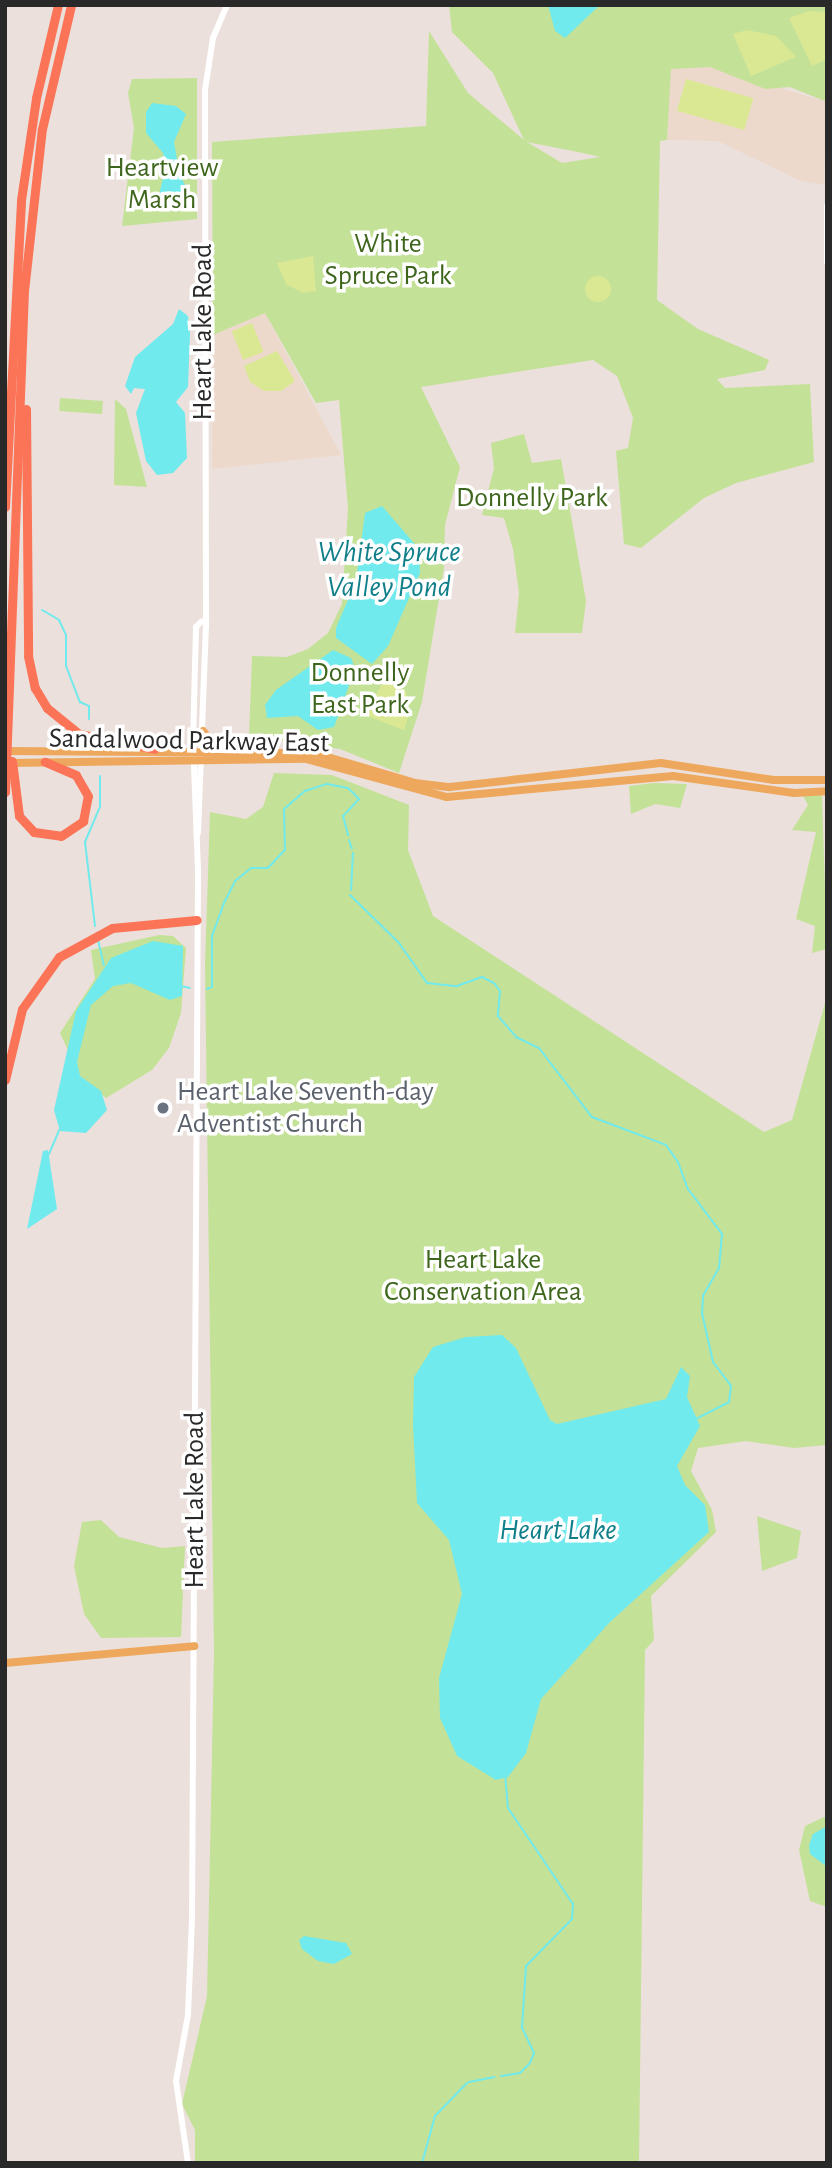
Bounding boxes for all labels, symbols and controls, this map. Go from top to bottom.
park label: Heartview Marsh [106,151,218,217]
park label: White Spruce Park [324,227,452,293]
street label: Heart Lake Road [186,244,220,420]
park label: Donnelly Park [456,481,608,515]
water label: White Spruce Valley Pond [318,534,460,604]
park label: Donnelly East Park [311,656,409,722]
street label: Sandalwood Parkway East [49,722,329,760]
place label: Heart Lake Seventh-day Adventist Church [177,1075,434,1141]
marker: Heart Lake Seventh-day Adventist Church [155,1100,171,1116]
park label: Heart Lake Conservation Area [384,1243,582,1309]
street label: Heart Lake Road [178,1412,212,1588]
water label: Heart Lake [499,1512,617,1548]

